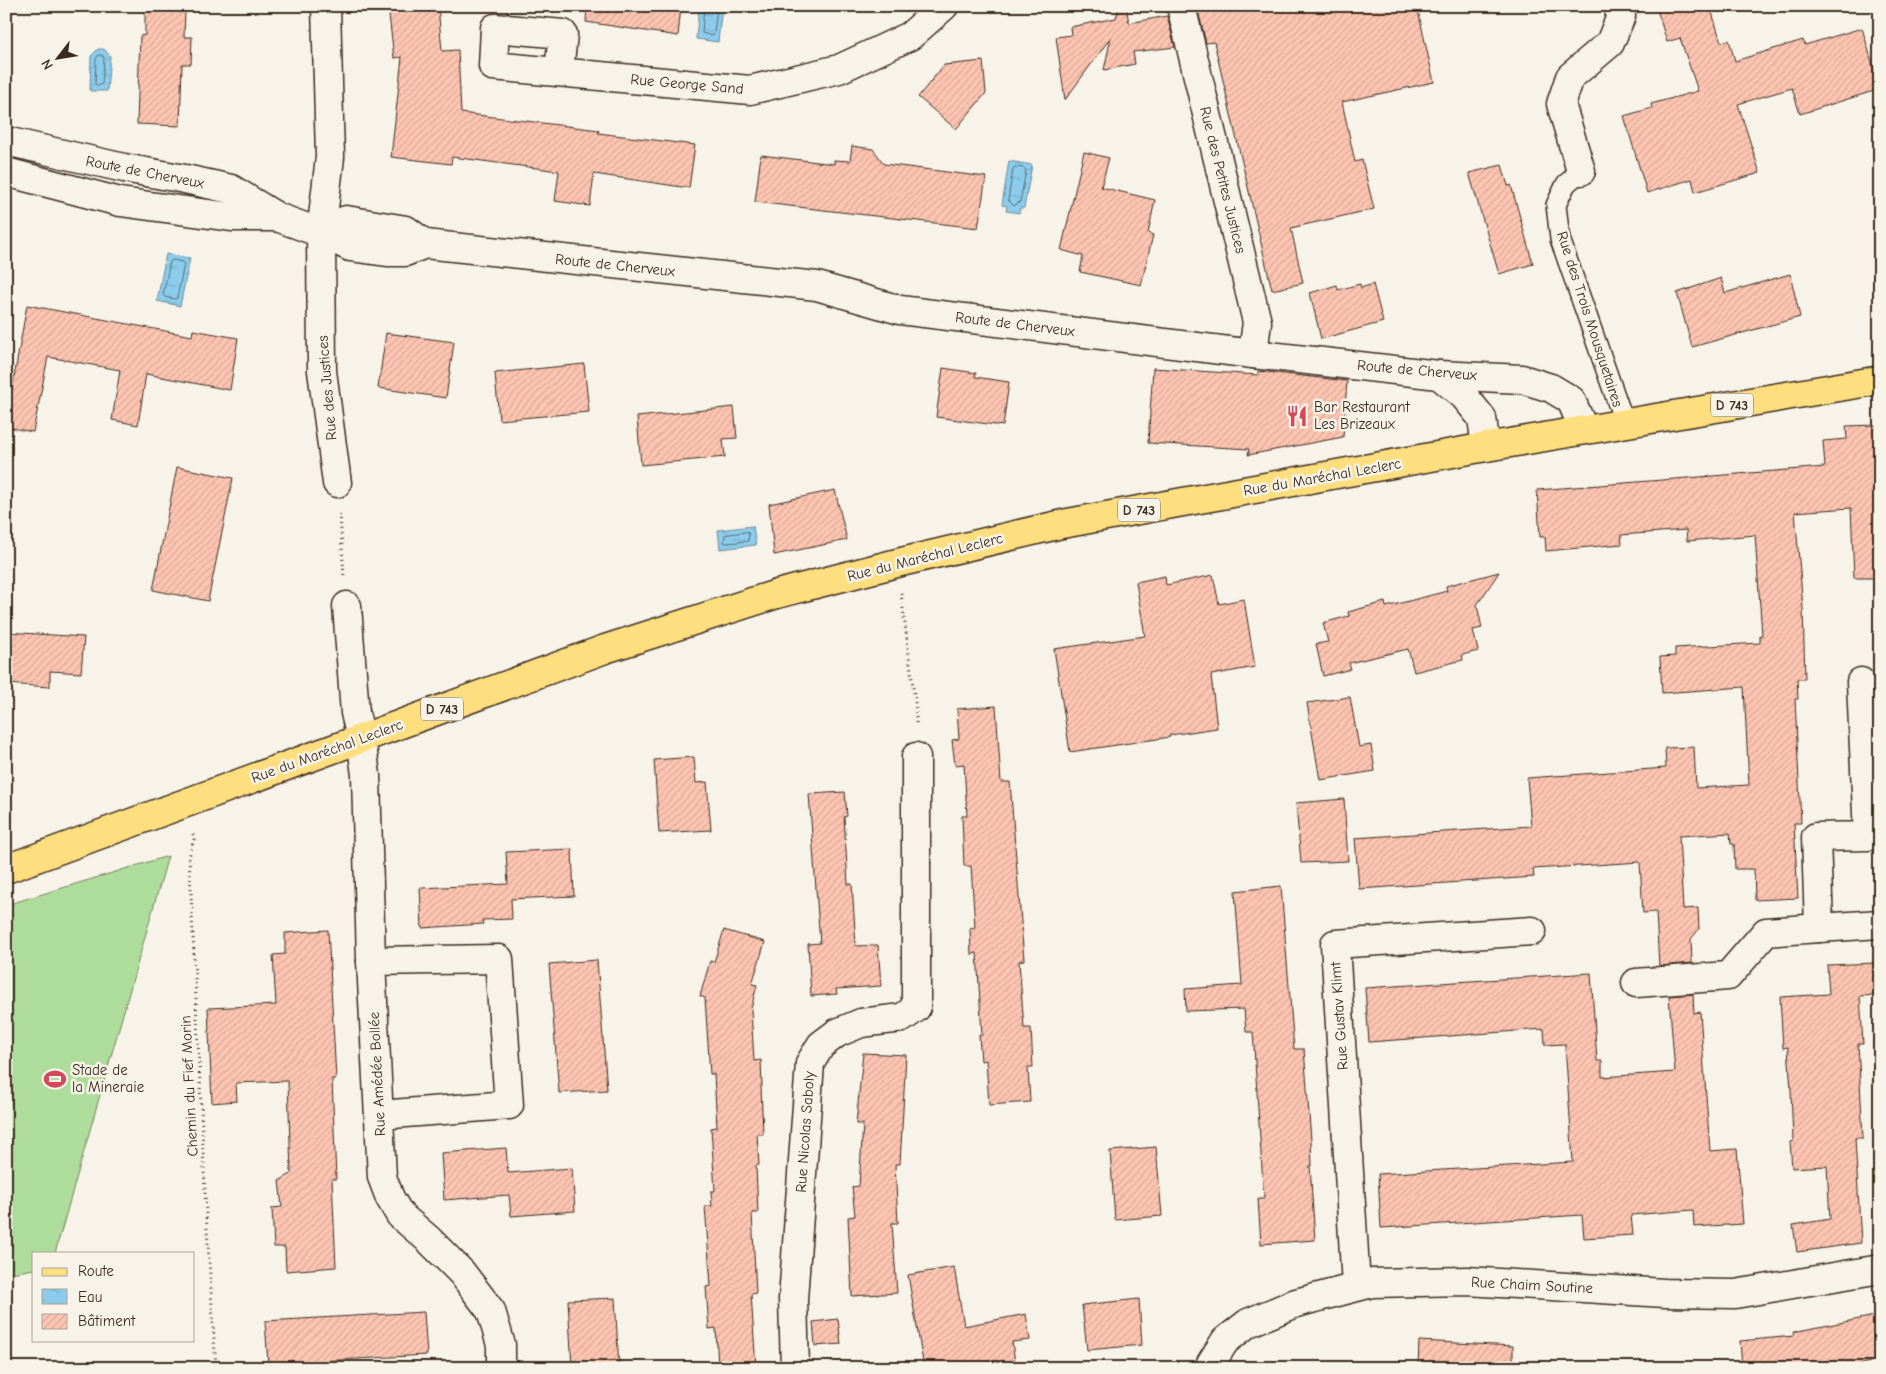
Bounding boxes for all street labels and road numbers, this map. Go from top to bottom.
street label: Rue George Sand [630,70,744,98]
street label: Rue des Petites Justices [1196,105,1250,255]
street label: Route de Cherveux [84,152,207,192]
street label: Rue des Trois Mousquetaires [1553,229,1627,409]
street label: Route de Cherveux [554,250,677,280]
street label: Route de Cherveux [954,308,1077,340]
street label: Rue des Justices [313,335,341,441]
street label: Route de Cherveux [1356,356,1479,384]
road number: D 743 [1711,394,1753,416]
street label: Rue du Maréchal Leclerc [1242,454,1402,500]
road number: D 743 [1118,498,1160,522]
street label: Rue du Maréchal Leclerc [845,529,1005,585]
road number: D 743 [421,698,463,721]
street label: Rue du Maréchal Leclerc [249,715,405,787]
street label: Rue Gustav Klimt [1326,961,1352,1071]
street label: Rue Amédée Bollée [365,1011,389,1137]
street label: Chemin du Fief Morin [176,1015,202,1157]
street label: Rue Nicolas Saboly [792,1070,818,1193]
street label: Rue Chaim Soutine [1470,1273,1594,1297]

